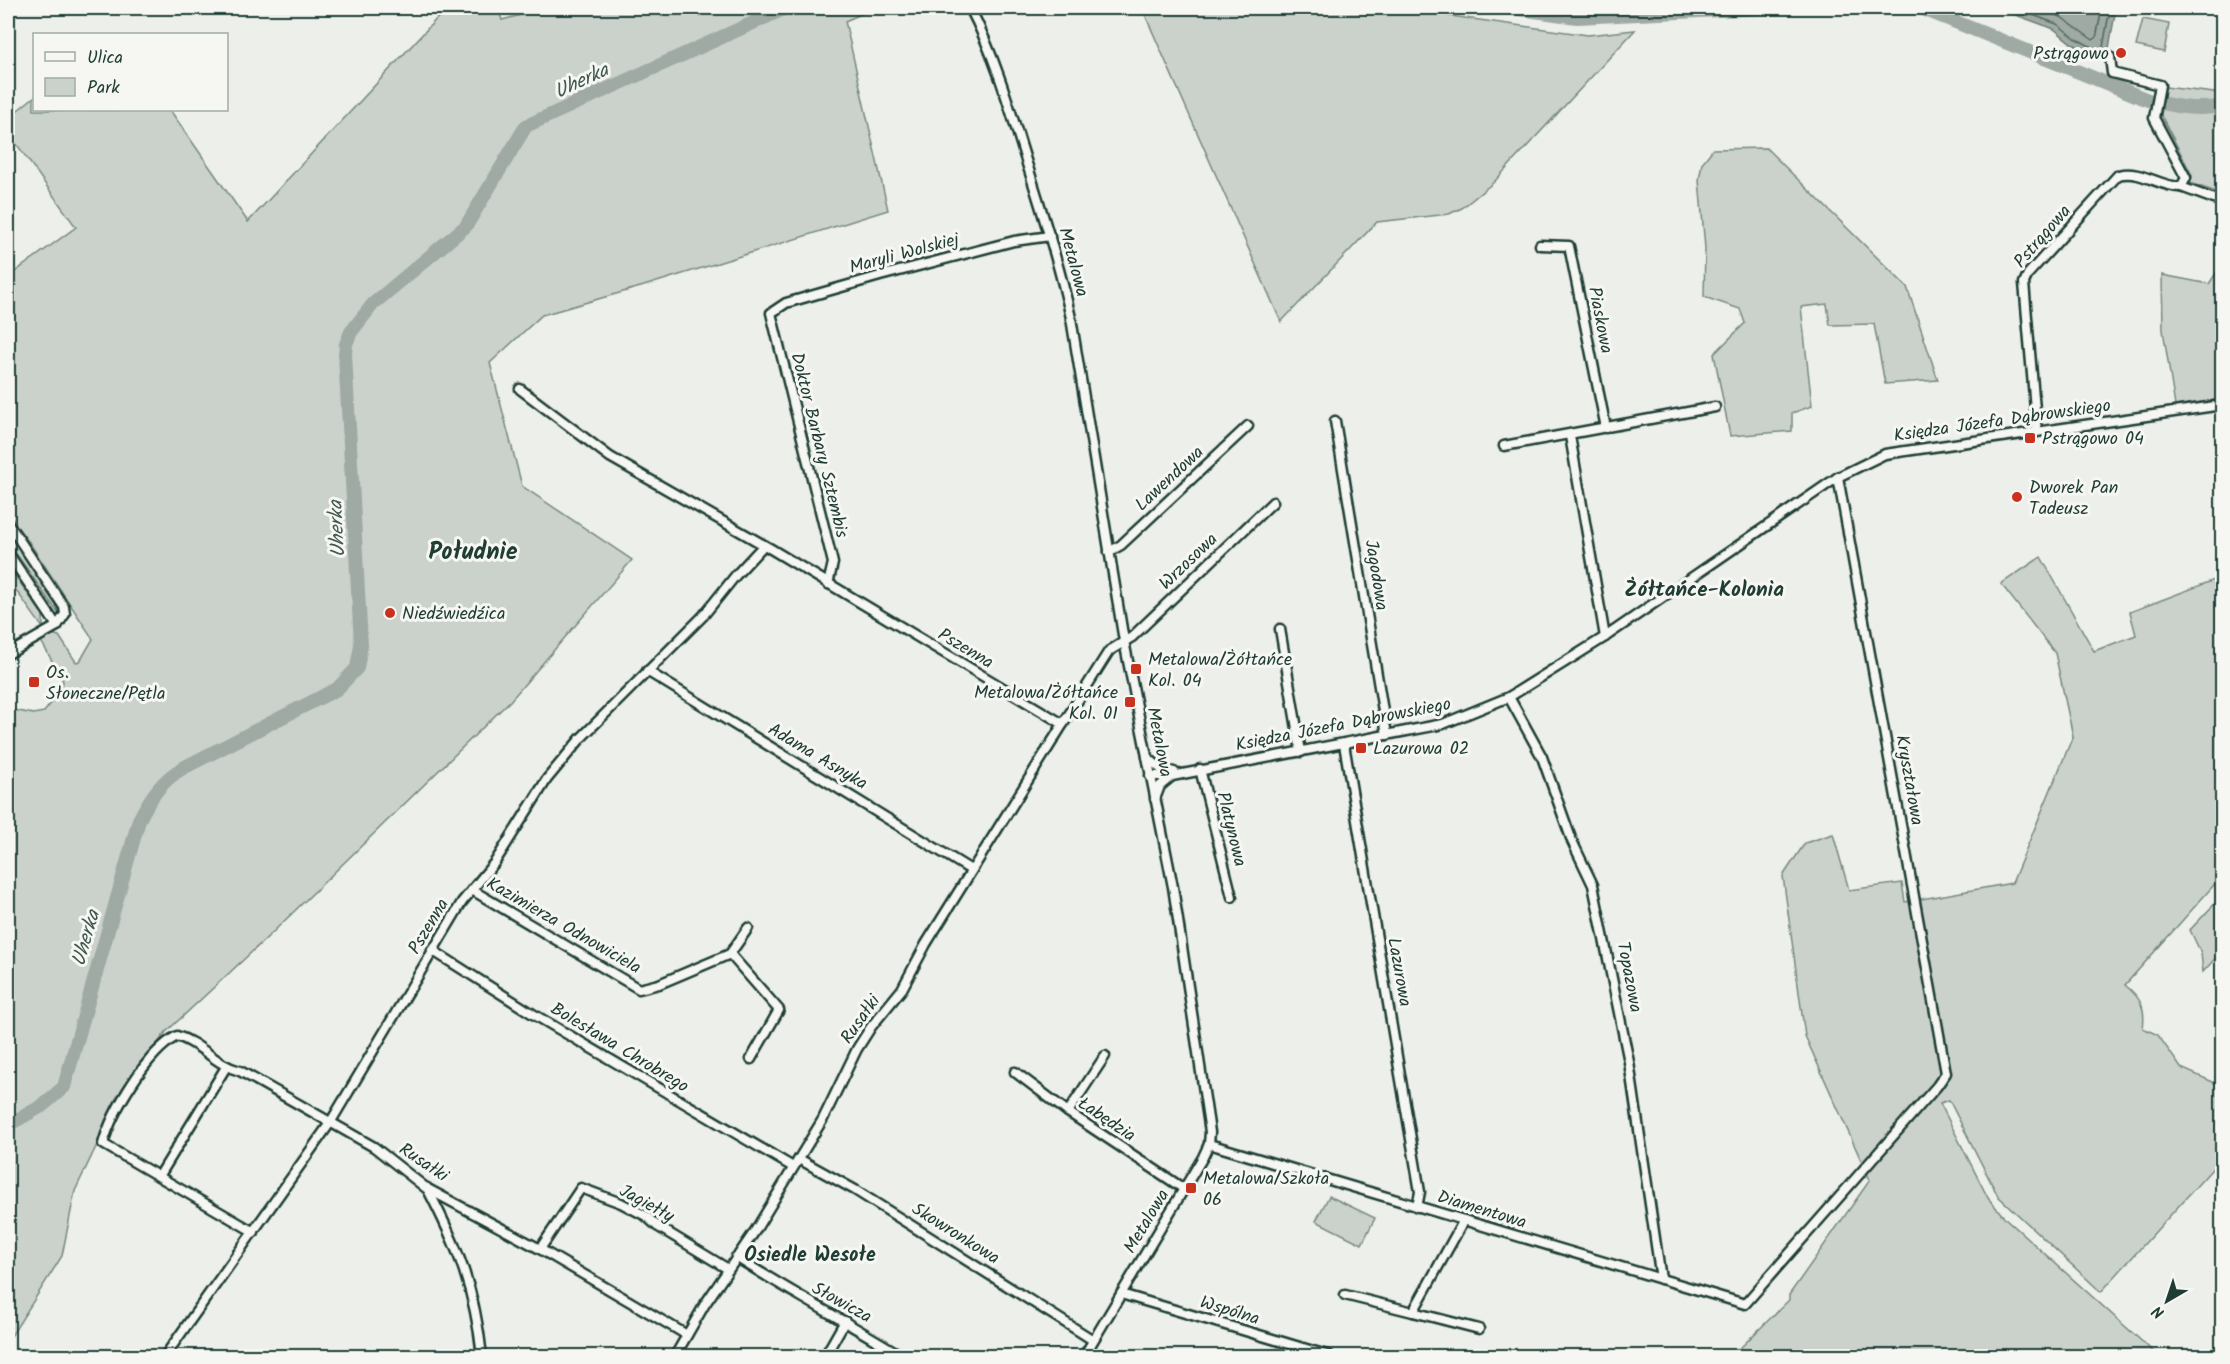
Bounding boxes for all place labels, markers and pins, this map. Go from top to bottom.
place label: Pstrągowo [2033,40,2109,69]
marker: Pstrągowo [2114,46,2128,60]
place label: Pstrągowo 04 [2042,425,2144,454]
marker: Pstrągowo 04 [2023,431,2037,445]
place label: Dworek Pan Tadeusz [2029,474,2118,524]
marker: Dworek Pan Tadeusz [2010,490,2024,504]
place label: Niedźwiedźica [402,600,505,629]
marker: Niedźwiedźica [383,606,397,620]
place label: Metalowa/Żółtańce Kol. 04 [1148,646,1292,696]
place label: Os. Słoneczne/Pętla [46,659,165,709]
marker: Metalowa/Żółtańce Kol. 04 [1129,662,1143,676]
marker: Os. Słoneczne/Pętla [27,675,41,689]
place label: Metalowa/Żółtańce Kol. 01 [974,679,1118,729]
marker: Metalowa/Żółtańce Kol. 01 [1123,695,1137,709]
place label: Lazurowa 02 [1373,735,1469,764]
marker: Lazurowa 02 [1354,741,1368,755]
place label: Metalowa/Szkoła 06 [1203,1165,1329,1215]
marker: Metalowa/Szkoła 06 [1184,1181,1198,1195]

